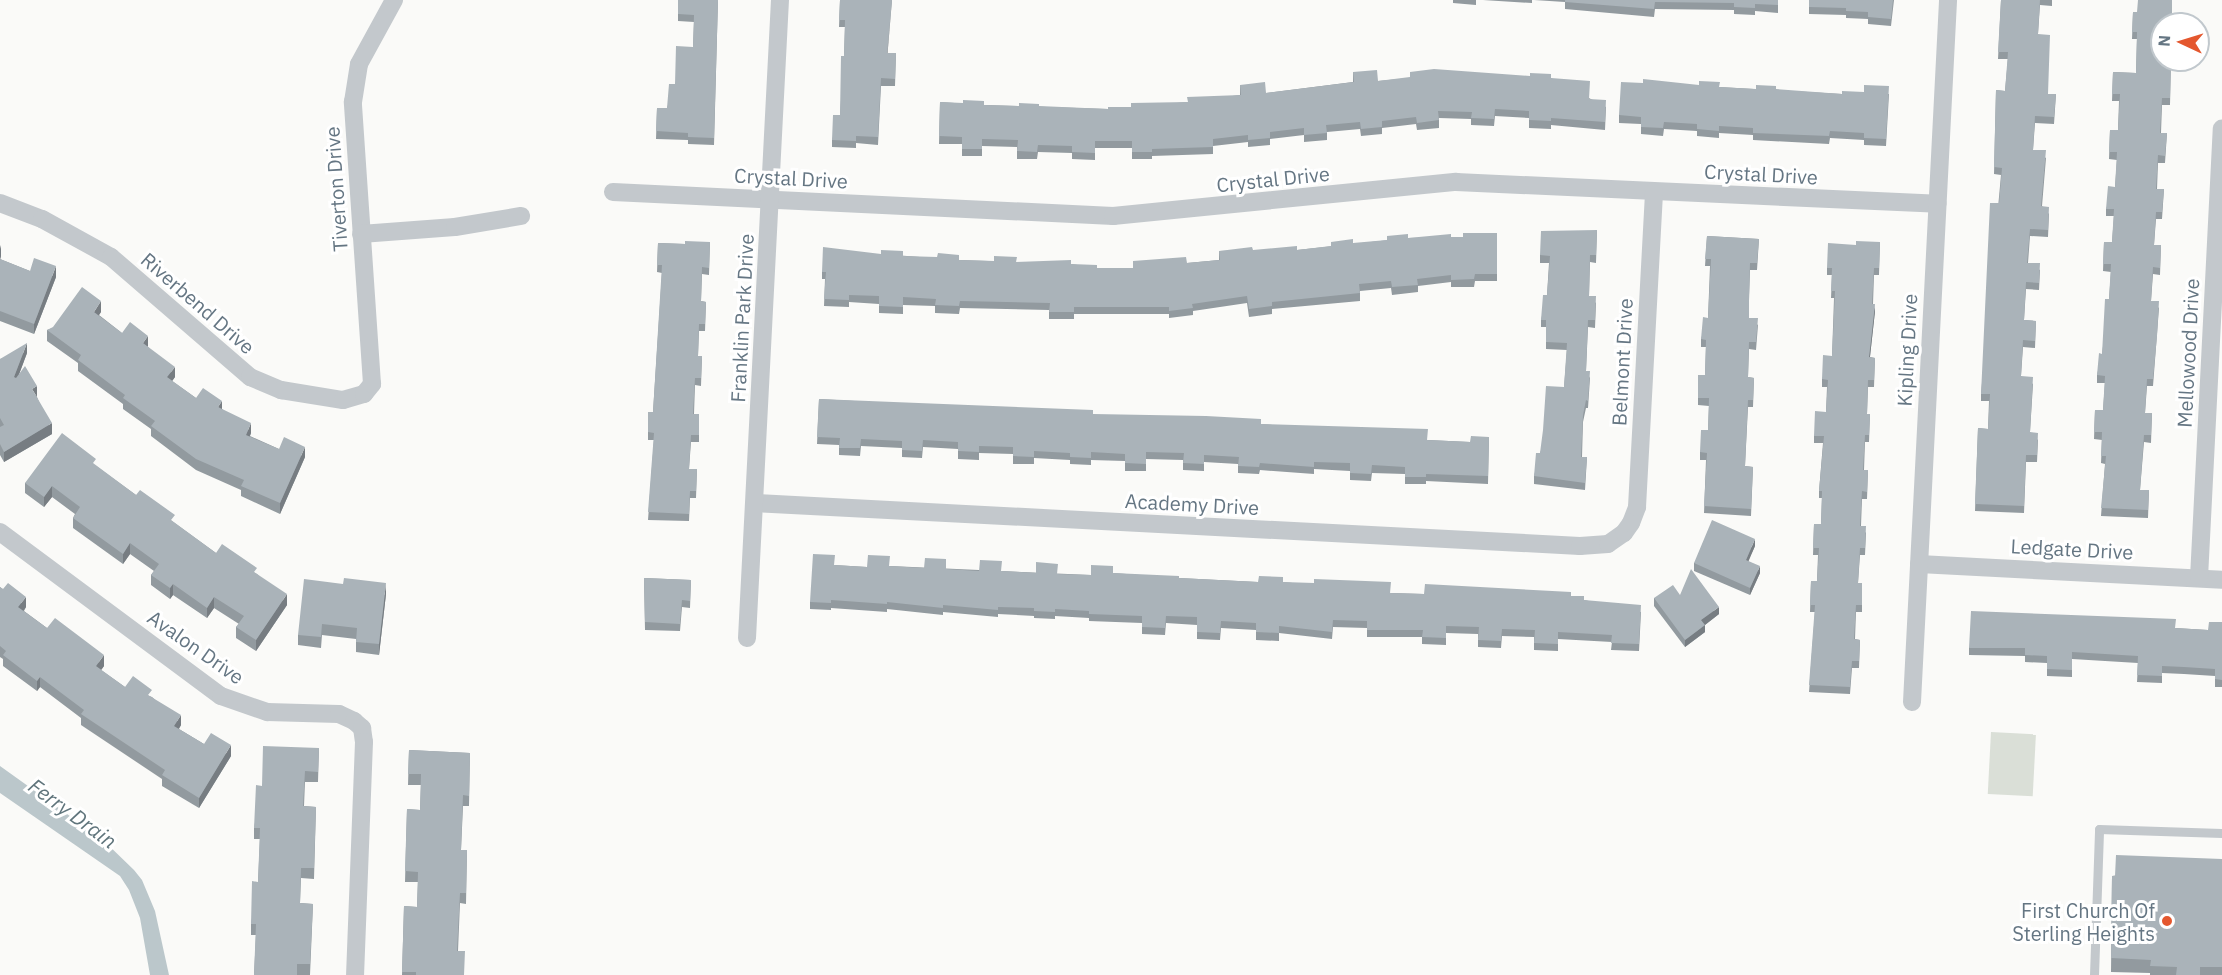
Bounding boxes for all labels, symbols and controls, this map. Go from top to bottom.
north arrow [2150,12,2210,72]
text: N [2154,34,2174,47]
street label: Tiverton Drive [320,126,352,252]
street label: Crystal Drive [1704,159,1818,189]
street label: Crystal Drive [1215,161,1331,197]
street label: Crystal Drive [734,163,848,193]
street label: Franklin Park Drive [726,233,758,403]
street label: Riverbend Drive [136,247,260,359]
street label: Mellowood Drive [2172,278,2204,428]
street label: Kipling Drive [1892,293,1922,407]
street label: Belmont Drive [1607,298,1637,426]
street label: Academy Drive [1124,488,1260,520]
street label: Ledgate Drive [2010,534,2134,564]
street label: Avalon Drive [143,605,249,689]
water label: Ferry Drain [24,773,122,853]
place label: First Church Of Sterling Heights [2012,898,2155,945]
marker: First Church Of Sterling Heights [2160,914,2174,928]

